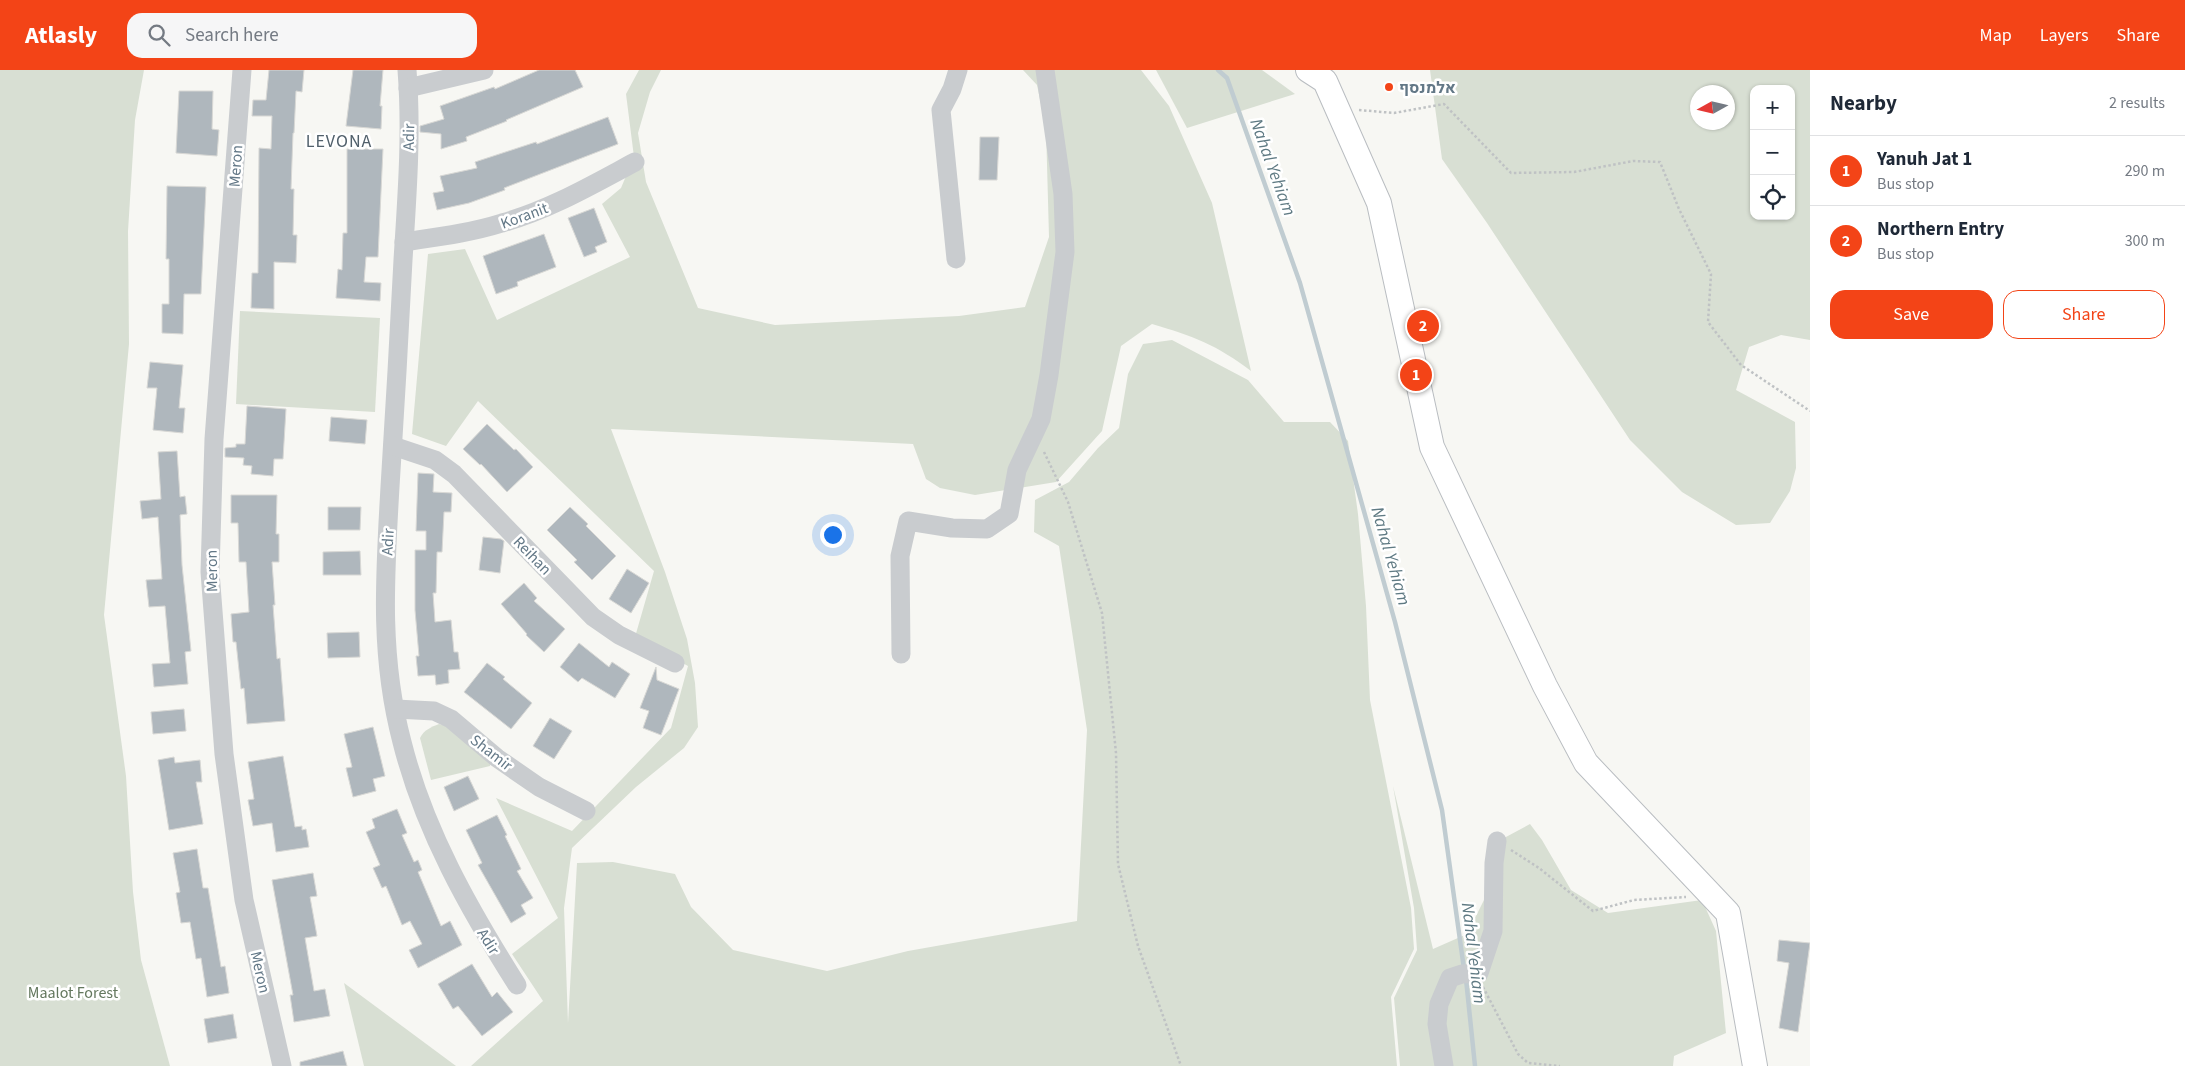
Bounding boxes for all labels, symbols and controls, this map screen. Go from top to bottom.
search box [127,13,477,58]
text: Atlasly [25,18,97,53]
icon: search [145,21,173,49]
text: Search here [185,22,279,49]
text: Map [1980,23,2012,48]
text: Layers [2040,23,2089,48]
text: Share [2117,23,2160,48]
place label: אלמנסף [1399,77,1456,99]
marker: אלמנסף [1383,81,1395,93]
north arrow [1690,85,1735,130]
map controls [1750,85,1795,220]
button: + [1750,85,1795,130]
text: Nearby [1830,88,1897,118]
text: 2 results [2109,92,2165,114]
water label: Nahal Yehiam [1243,115,1302,219]
street label: Adir [398,123,420,151]
district label: LEVONA [306,129,372,154]
button: − [1750,130,1795,175]
street label: Meron [224,144,248,188]
text: Yanuh Jat 1 [1877,146,1972,173]
text: 1 [1842,160,1850,182]
text: 290 m [2125,160,2165,182]
text: Bus stop [1877,173,1934,195]
button: locate [1750,175,1795,220]
street label: Koranit [497,197,552,235]
text: Northern Entry [1877,216,2004,243]
text: 2 [1842,230,1850,252]
text: 300 m [2125,230,2165,252]
text: Bus stop [1877,243,1934,265]
button: Save [1830,290,1993,339]
button: Share [2003,290,2165,339]
pin: 2 [1407,307,1439,345]
pin: 1 [1400,356,1432,394]
water label: Nahal Yehiam [1364,504,1417,609]
your location [820,522,846,548]
street label: Adir [376,528,400,556]
street label: Reihan [508,531,556,580]
street label: Meron [201,550,223,592]
street label: Shamir [466,729,517,777]
water label: Nahal Yehiam [1455,901,1492,1005]
street label: Adir [472,924,505,959]
street label: Meron [245,949,276,995]
park label: Maalot Forest [28,982,119,1004]

